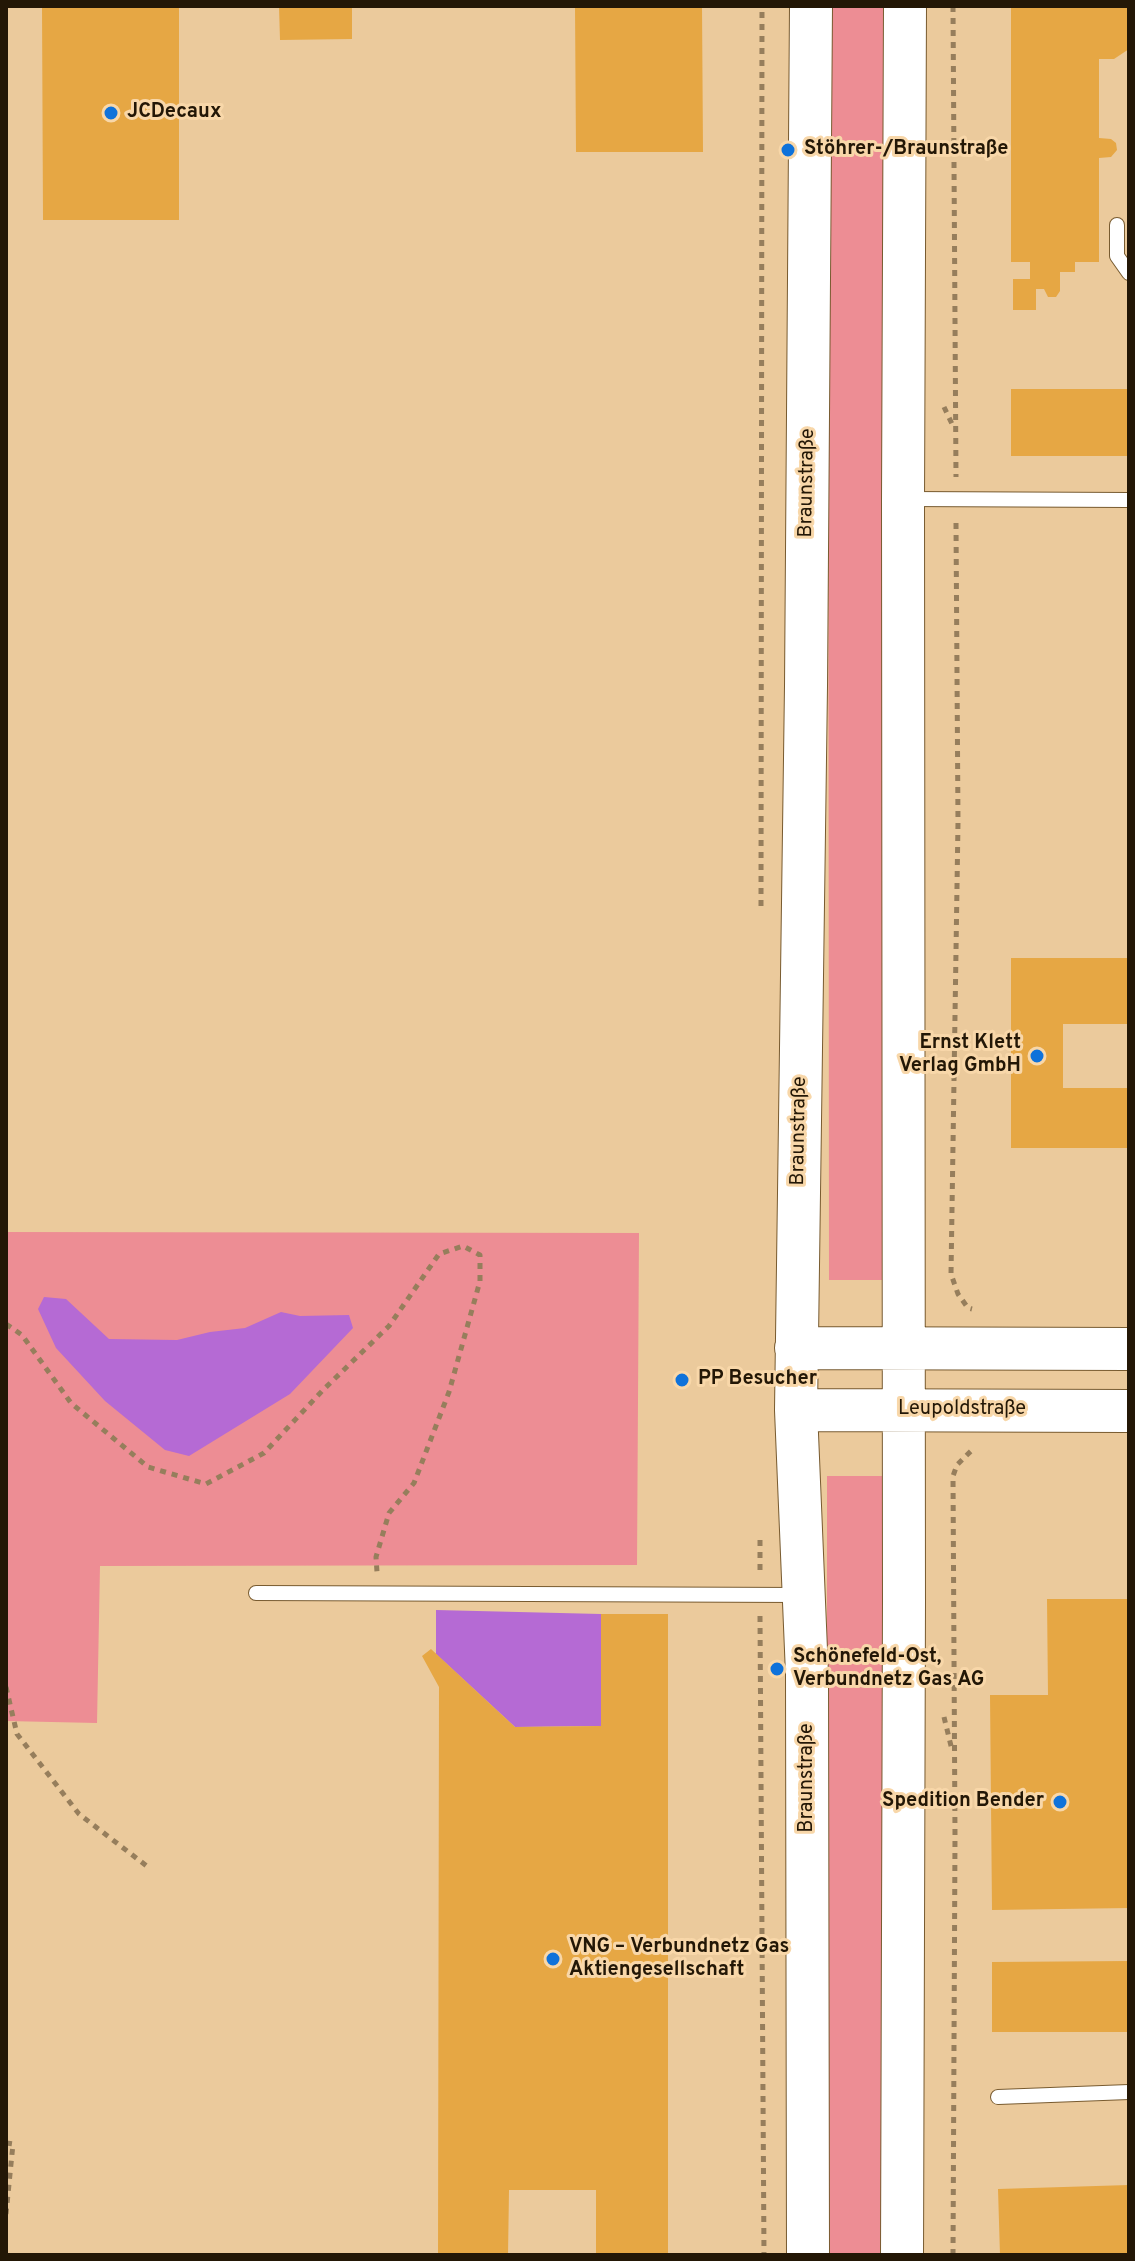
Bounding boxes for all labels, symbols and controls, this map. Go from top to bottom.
place label: JCDecaux [127,101,221,125]
marker: JCDecaux [102,104,120,122]
place label: Stöhrer-/Braunstraße [804,138,1008,162]
marker: Stöhrer-/Braunstraße [779,141,797,159]
street label: Braunstraße [795,428,821,538]
place label: Ernst Klett Verlag GmbH [899,1032,1021,1079]
marker: Ernst Klett Verlag GmbH [1028,1047,1046,1065]
street label: Braunstraße [787,1076,813,1186]
place label: PP Besucher [698,1368,817,1392]
marker: PP Besucher [673,1371,691,1389]
street label: Leupoldstraße [898,1398,1026,1422]
place label: Schönefeld-Ost, Verbundnetz Gas AG [793,1646,984,1693]
marker: Schönefeld-Ost, Verbundnetz Gas AG [768,1660,786,1678]
street label: Braunstraße [796,1723,820,1833]
place label: Spedition Bender [882,1790,1044,1814]
marker: Spedition Bender [1051,1793,1069,1811]
place label: VNG – Verbundnetz Gas Aktiengesellschaft [569,1936,789,1983]
marker: VNG – Verbundnetz Gas Aktiengesellschaft [544,1950,562,1968]

